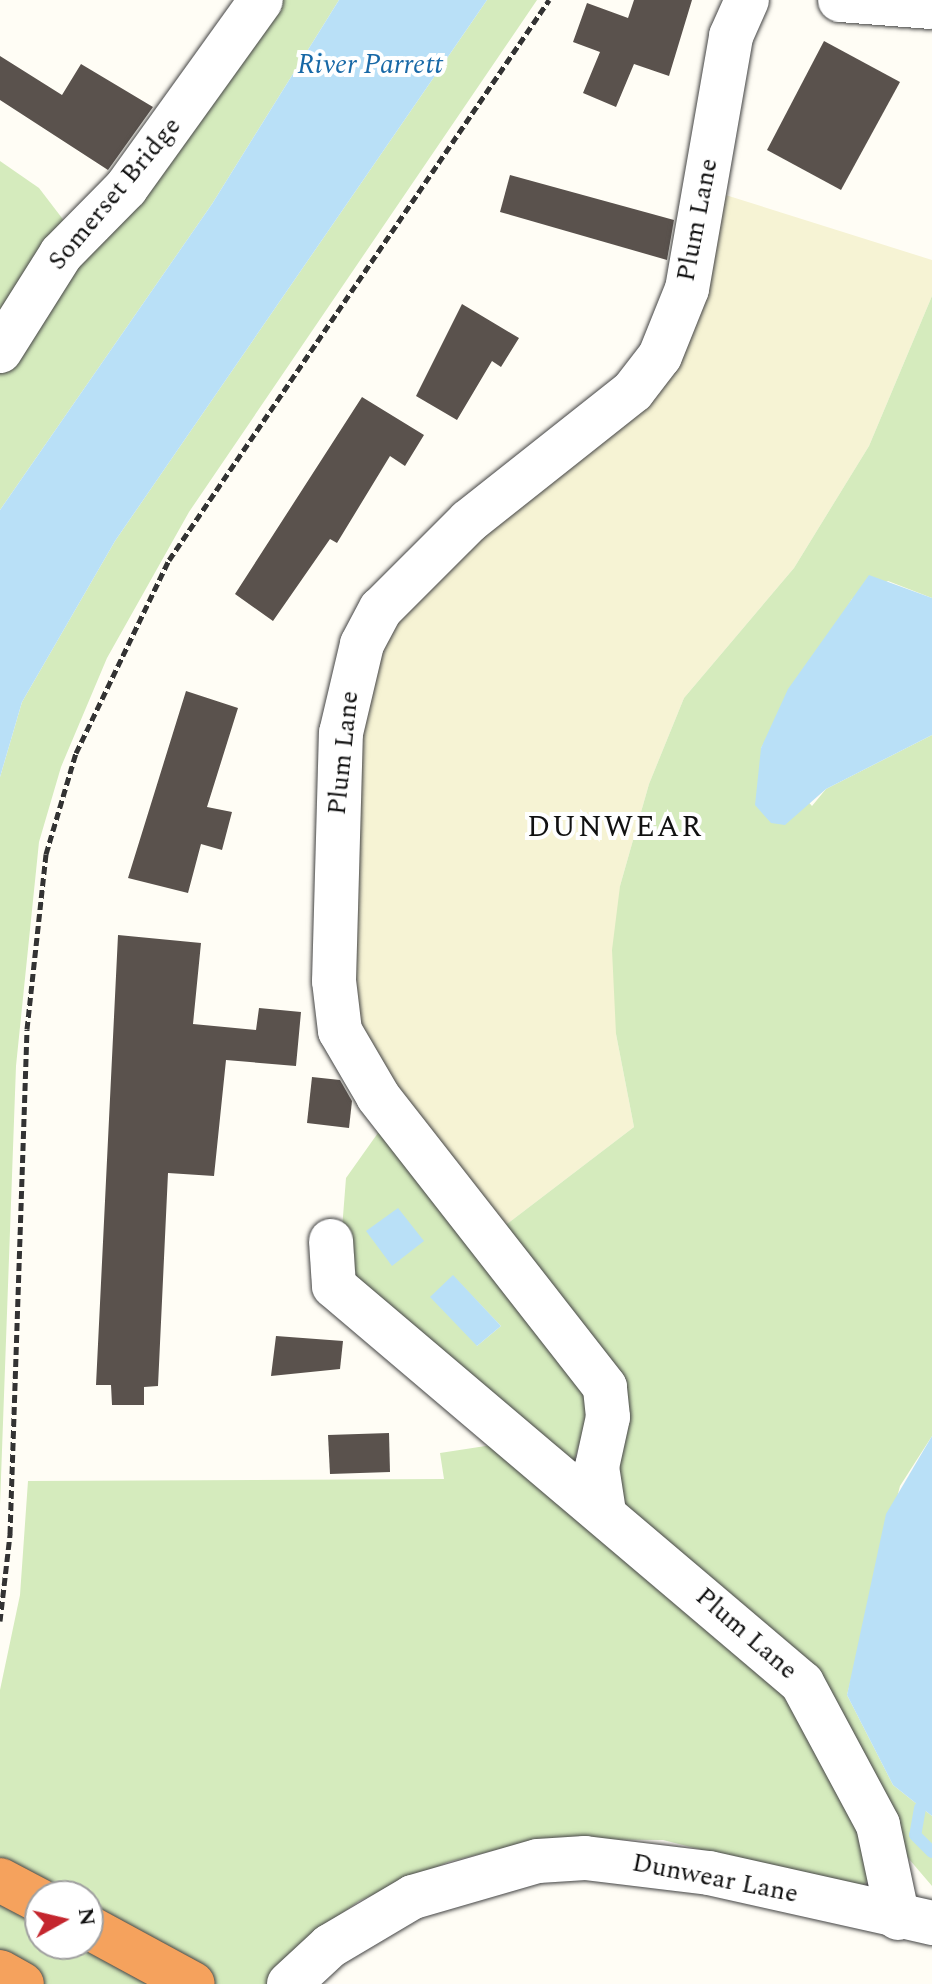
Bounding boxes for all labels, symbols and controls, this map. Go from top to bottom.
water label: River Parrett [297,48,443,82]
street label: Somerset Bridge [42,111,188,277]
street label: Plum Lane [671,156,725,284]
street label: Plum Lane [322,689,366,817]
district label: DUNWEAR [527,809,703,845]
street label: Plum Lane [689,1581,803,1687]
street label: Dunwear Lane [629,1848,801,1910]
north arrow [24,1880,104,1960]
text: N [69,1906,104,1928]

